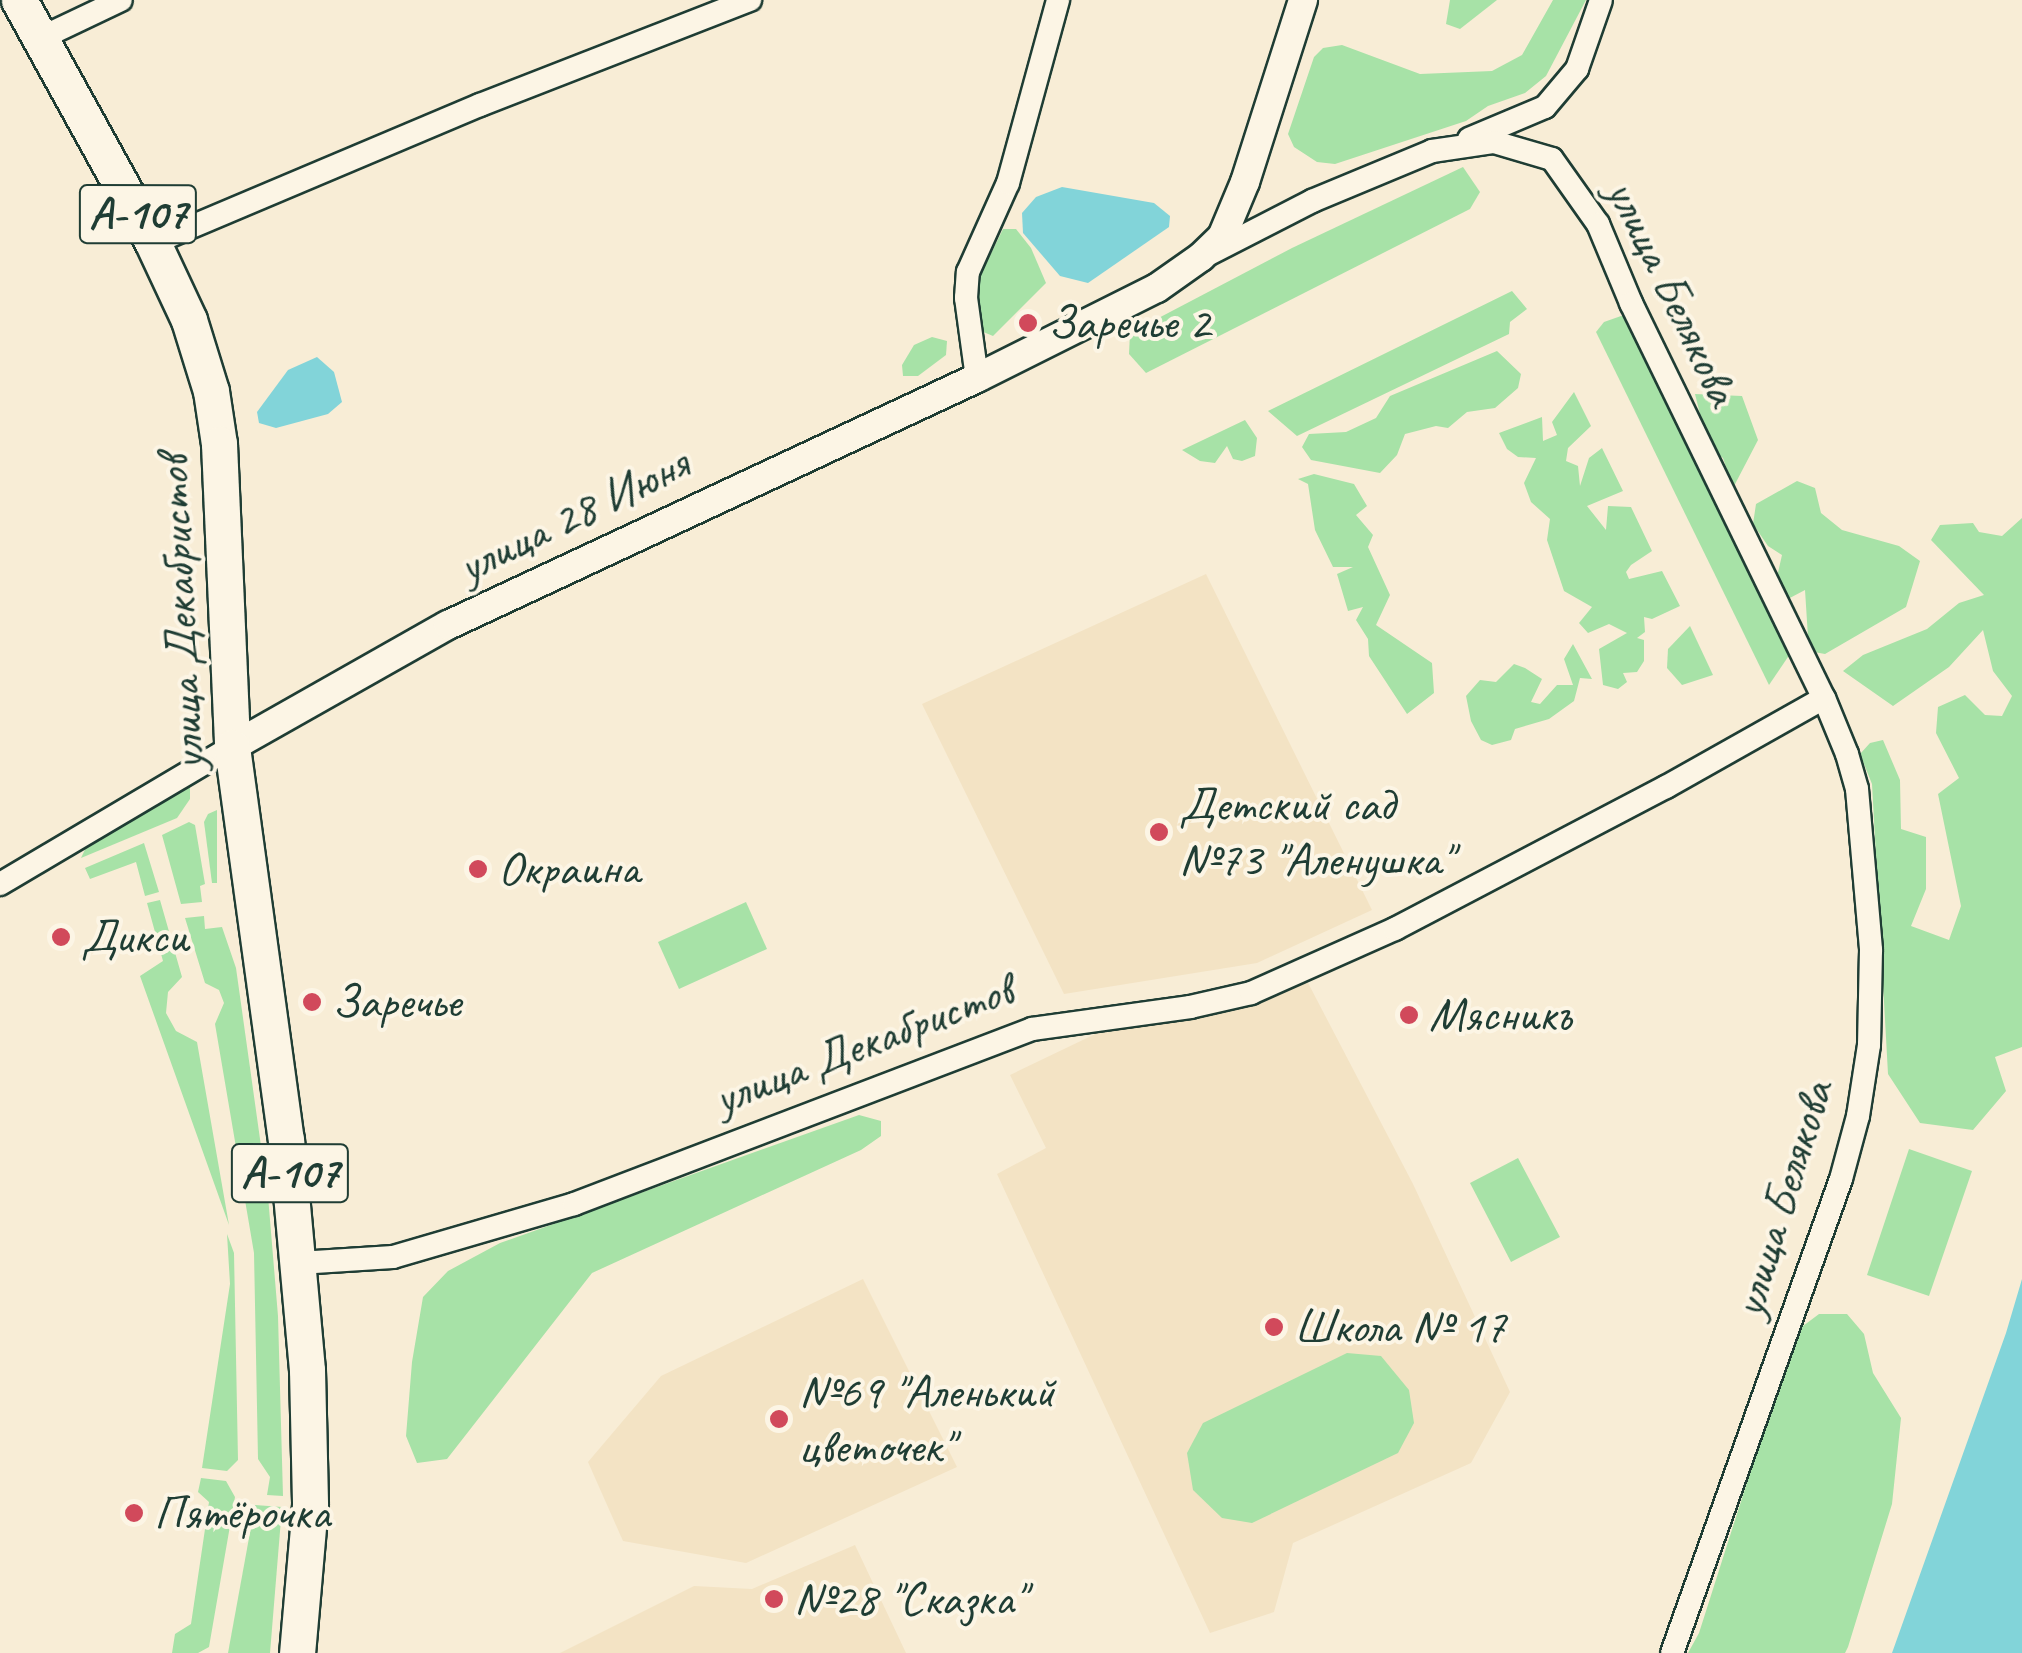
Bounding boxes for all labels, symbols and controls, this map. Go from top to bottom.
street label: улица Белякова [1593,169,1753,415]
road number: А-107 [78,174,198,254]
place label: Заречье 2 [1048,294,1210,352]
marker: Заречье 2 [1017,312,1039,334]
street label: улица 28 Июня [449,435,697,595]
street label: улица Декабристов [143,453,217,773]
place label: Детский сад №73 "Аленушка" [1179,775,1452,888]
marker: Детский сад №73 "Аленушка" [1148,821,1170,843]
place label: Окраина [498,840,640,898]
marker: Окраина [467,858,489,880]
place label: Дикси [81,908,188,966]
marker: Дикси [50,926,72,948]
street label: улица Декабристов [705,960,1021,1128]
place label: Заречье [332,973,461,1031]
place label: Мясникъ [1429,986,1572,1044]
marker: Заречье [301,991,323,1013]
marker: Мясникъ [1398,1004,1420,1026]
street label: улица Белякова [1719,1073,1845,1325]
road number: А-107 [230,1133,350,1213]
place label: Школа № 17 [1294,1298,1506,1356]
marker: Школа № 17 [1263,1316,1285,1338]
place label: №69 "Аленький цветочек" [799,1362,1055,1475]
marker: №69 "Аленький цветочек" [768,1408,790,1430]
place label: Пятёрочка [154,1484,330,1542]
marker: Пятёрочка [123,1502,145,1524]
place label: №28 "Сказка" [794,1570,1025,1628]
marker: №28 "Сказка" [763,1588,785,1610]

